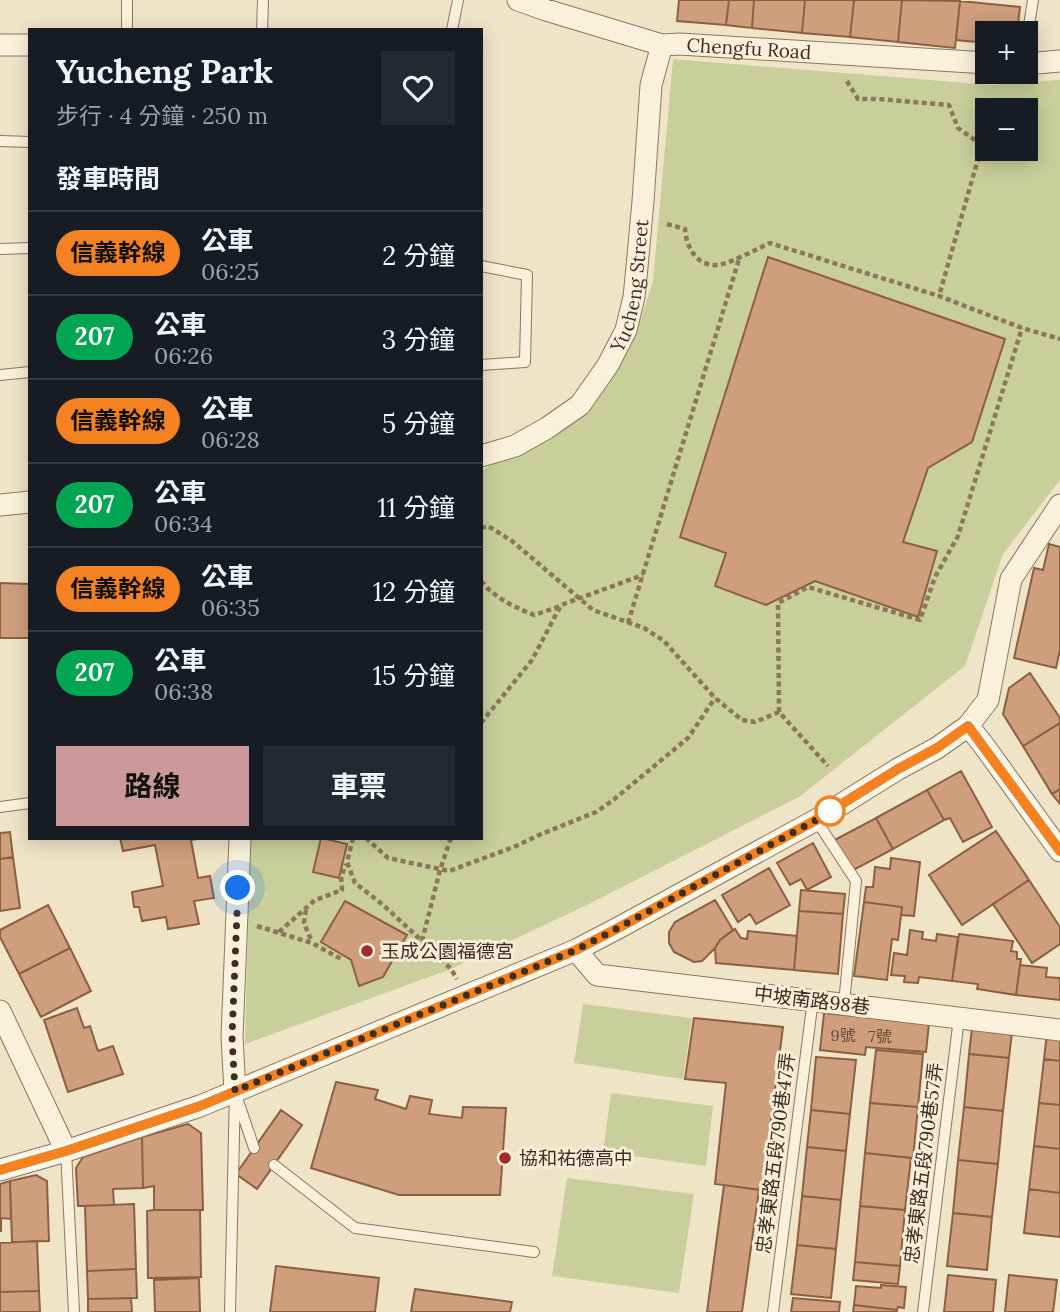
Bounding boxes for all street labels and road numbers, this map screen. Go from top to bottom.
street label: Chengfu Road [686,32,812,64]
street label: Yucheng Street [604,218,653,357]
street label: 中坡南路98巷 [753,981,871,1019]
street label: 忠孝東路五段790巷47弄 [751,1051,799,1255]
street label: 忠孝東路五段790巷57弄 [899,1061,947,1265]

